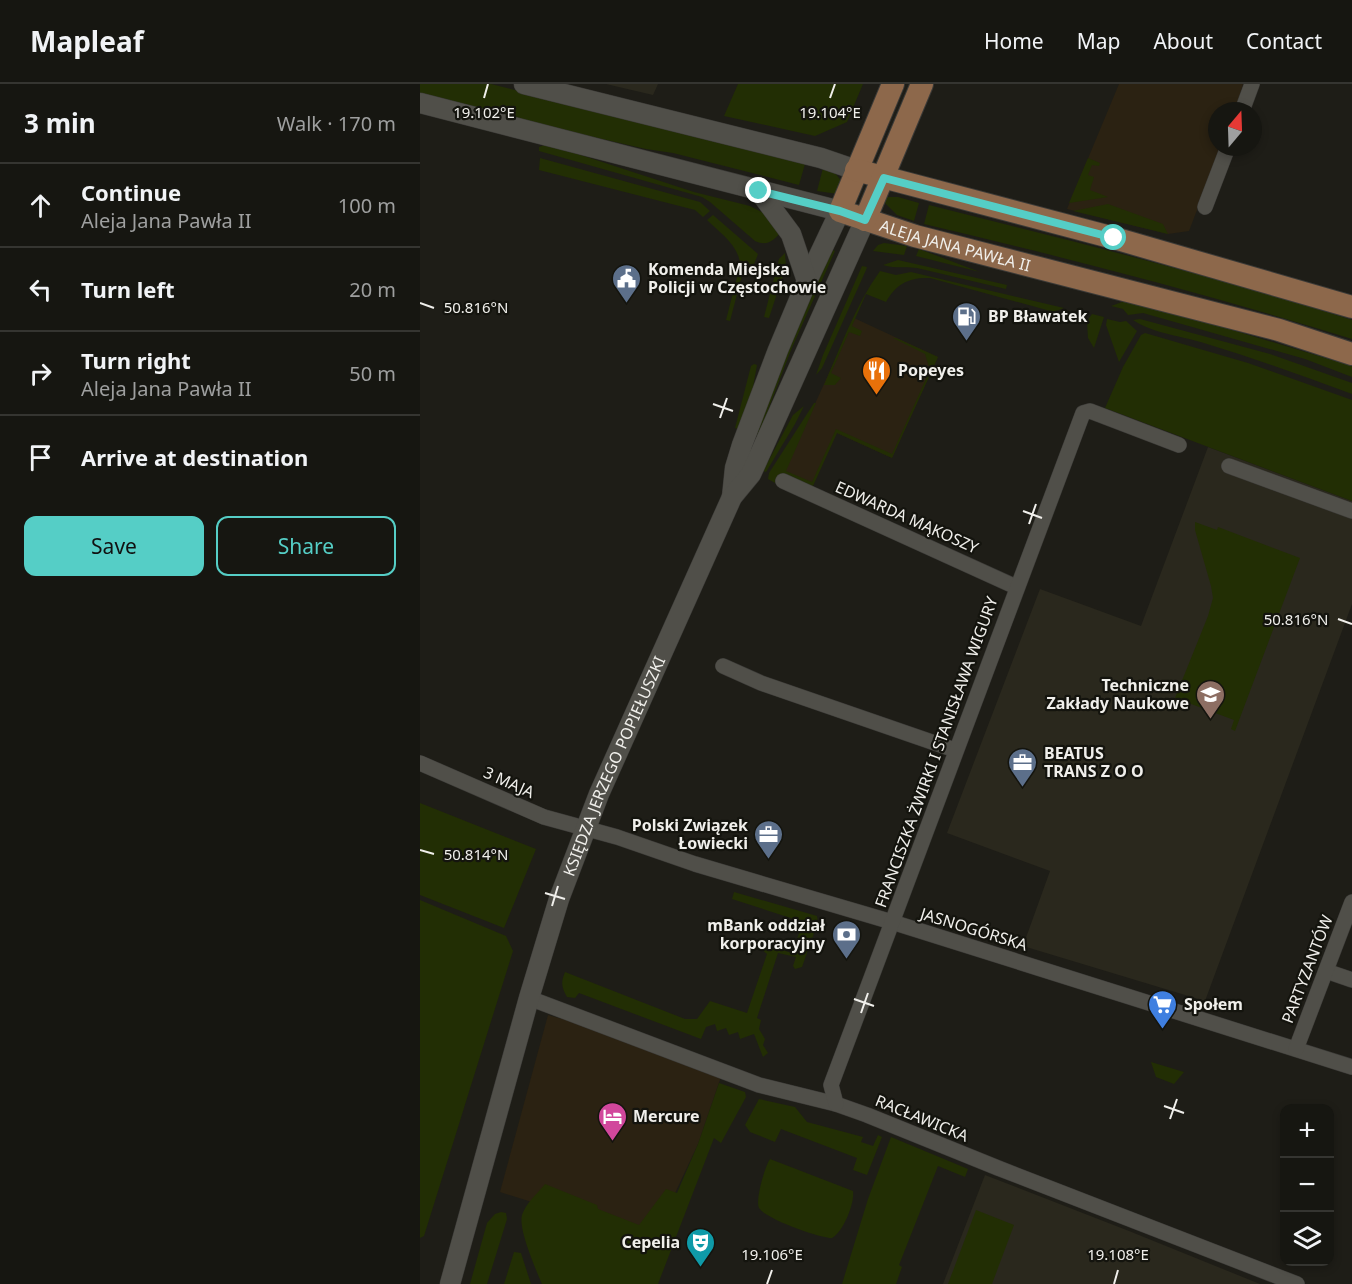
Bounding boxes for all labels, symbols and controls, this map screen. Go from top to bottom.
text: Mapleaf [30,22,144,60]
text: Home [984,27,1044,55]
text: Map [1077,27,1120,55]
text: About [1153,27,1213,55]
text: Contact [1246,27,1322,55]
text: 19.102°E [453,102,515,122]
text: 19.104°E [799,102,861,122]
north arrow [1208,102,1262,156]
text: 3 min [24,105,96,141]
text: Walk · 170 m [277,110,396,137]
text: Continue [81,177,181,207]
route end [745,177,771,203]
icon: ahead [24,189,57,222]
text: 100 m [338,192,396,219]
text: Aleja Jana Pawła II [81,207,251,234]
street label: ALEJA JANA PAWŁA II [877,214,1033,276]
route start [1100,224,1126,250]
place label: Komenda Miejska Policji w Częstochowie [648,258,826,298]
public building icon: Komenda Miejska Policji w Częstochowie [611,262,643,304]
icon: left [24,273,57,306]
text: Turn left [81,274,175,304]
text: 20 m [349,276,396,303]
text: 50.816°N [444,297,508,317]
fuel station icon: BP Bławatek [951,300,983,342]
place label: BP Bławatek [988,305,1088,327]
text: Turn right [81,345,191,375]
restaurant icon: Popeyes [861,354,893,396]
icon: right [24,357,57,390]
place label: Popeyes [898,359,964,381]
text: 50 m [349,360,396,387]
text: Aleja Jana Pawła II [81,375,251,402]
icon: arrive [24,441,57,474]
text: Arrive at destination [81,442,308,472]
street label: EDWARDA MĄKOSZY [832,476,983,559]
button: Save [24,516,204,576]
button: Share [216,516,396,576]
street label: FRANCISZKA ŻWIRKI I STANISŁAWA WIGURY [869,593,1003,910]
text: 50.816°N [1264,609,1328,629]
street label: KSIĘDZA JERZEGO POPIEŁUSZKI [558,653,670,879]
place label: Techniczne Zakłady Naukowe [1047,674,1189,714]
school or university icon: Techniczne Zakłady Naukowe [1194,678,1226,720]
place label: BEATUS TRANS Z O O [1044,742,1144,782]
office icon: BEATUS TRANS Z O O [1007,746,1039,788]
street label: 3 MAJA [480,761,539,803]
place label: Polski Związek Łowiecki [632,814,748,854]
office icon: Polski Związek Łowiecki [753,818,785,860]
text: 50.814°N [444,844,508,864]
street label: JASNOGÓRSKA [916,902,1031,956]
street label: PARTYZANTÓW [1276,912,1338,1026]
place label: mBank oddział korporacyjny [707,914,826,954]
bank icon: mBank oddział korporacyjny [830,918,862,960]
supermarket icon: Społem [1147,988,1179,1030]
place label: Społem [1184,993,1243,1015]
street label: RACŁAWICKA [872,1089,972,1147]
hotel icon: Mercure [596,1100,628,1142]
map controls [1280,1104,1334,1266]
button: + [1280,1104,1334,1158]
place label: Mercure [633,1105,700,1127]
button: − [1280,1158,1334,1212]
button: layers [1280,1212,1334,1266]
theatre icon: Cepelia [685,1226,717,1268]
place label: Cepelia [621,1231,680,1253]
text: 19.106°E [741,1244,803,1264]
text: 19.108°E [1087,1244,1149,1264]

